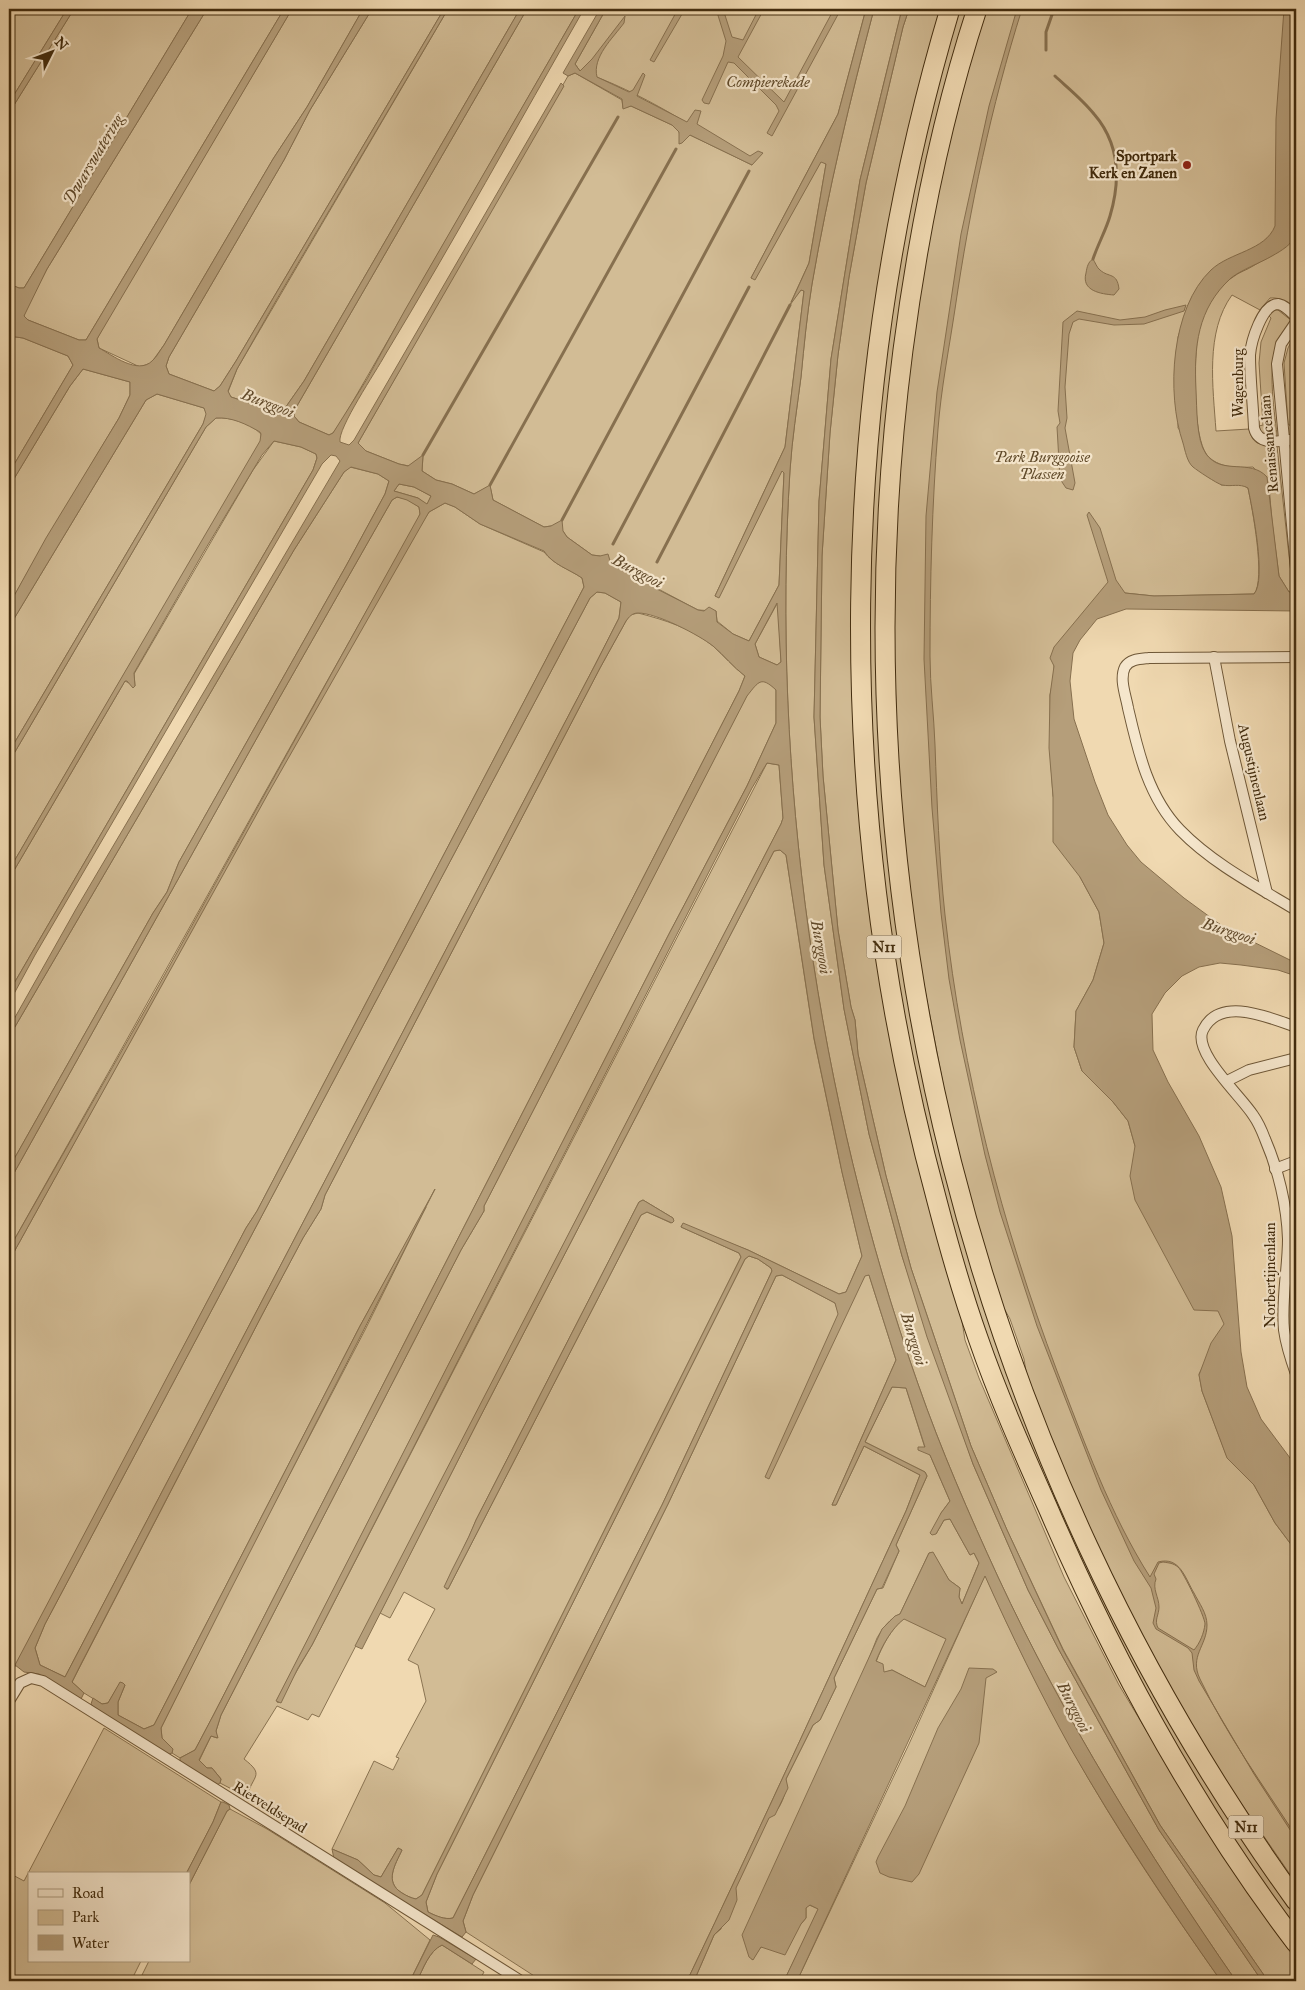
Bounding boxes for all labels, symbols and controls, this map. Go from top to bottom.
north arrow [28,28,78,78]
text: N [51,34,72,54]
park label: Compierekade [726,73,810,92]
water label: Dwarswatering [59,110,128,208]
place label: Sportpark Kerk en Zanen [1089,147,1178,182]
marker: Sportpark Kerk en Zanen [1181,159,1193,171]
street label: Wagenburg [1229,348,1247,418]
water label: Burggooi [238,384,297,422]
street label: Renaissancelaan [1256,394,1282,494]
park label: Park Burggooise Plassen [994,448,1090,483]
water label: Burggooi [609,549,667,592]
street label: Augustijnenlaan [1234,721,1274,822]
water label: Burggooi [1199,913,1258,949]
water label: Burggooi [807,917,835,976]
road number: N11 [866,936,902,959]
street label: Norbertijnenlaan [1261,1222,1279,1328]
water label: Burggooi [897,1309,931,1368]
water label: Burggooi [1053,1677,1095,1736]
street label: Rietveldsepad [230,1777,311,1837]
road number: N11 [1228,1815,1264,1838]
legend [28,1872,190,1962]
text: Road [72,1884,104,1902]
text: Park [72,1908,99,1926]
text: Water [72,1934,109,1952]

